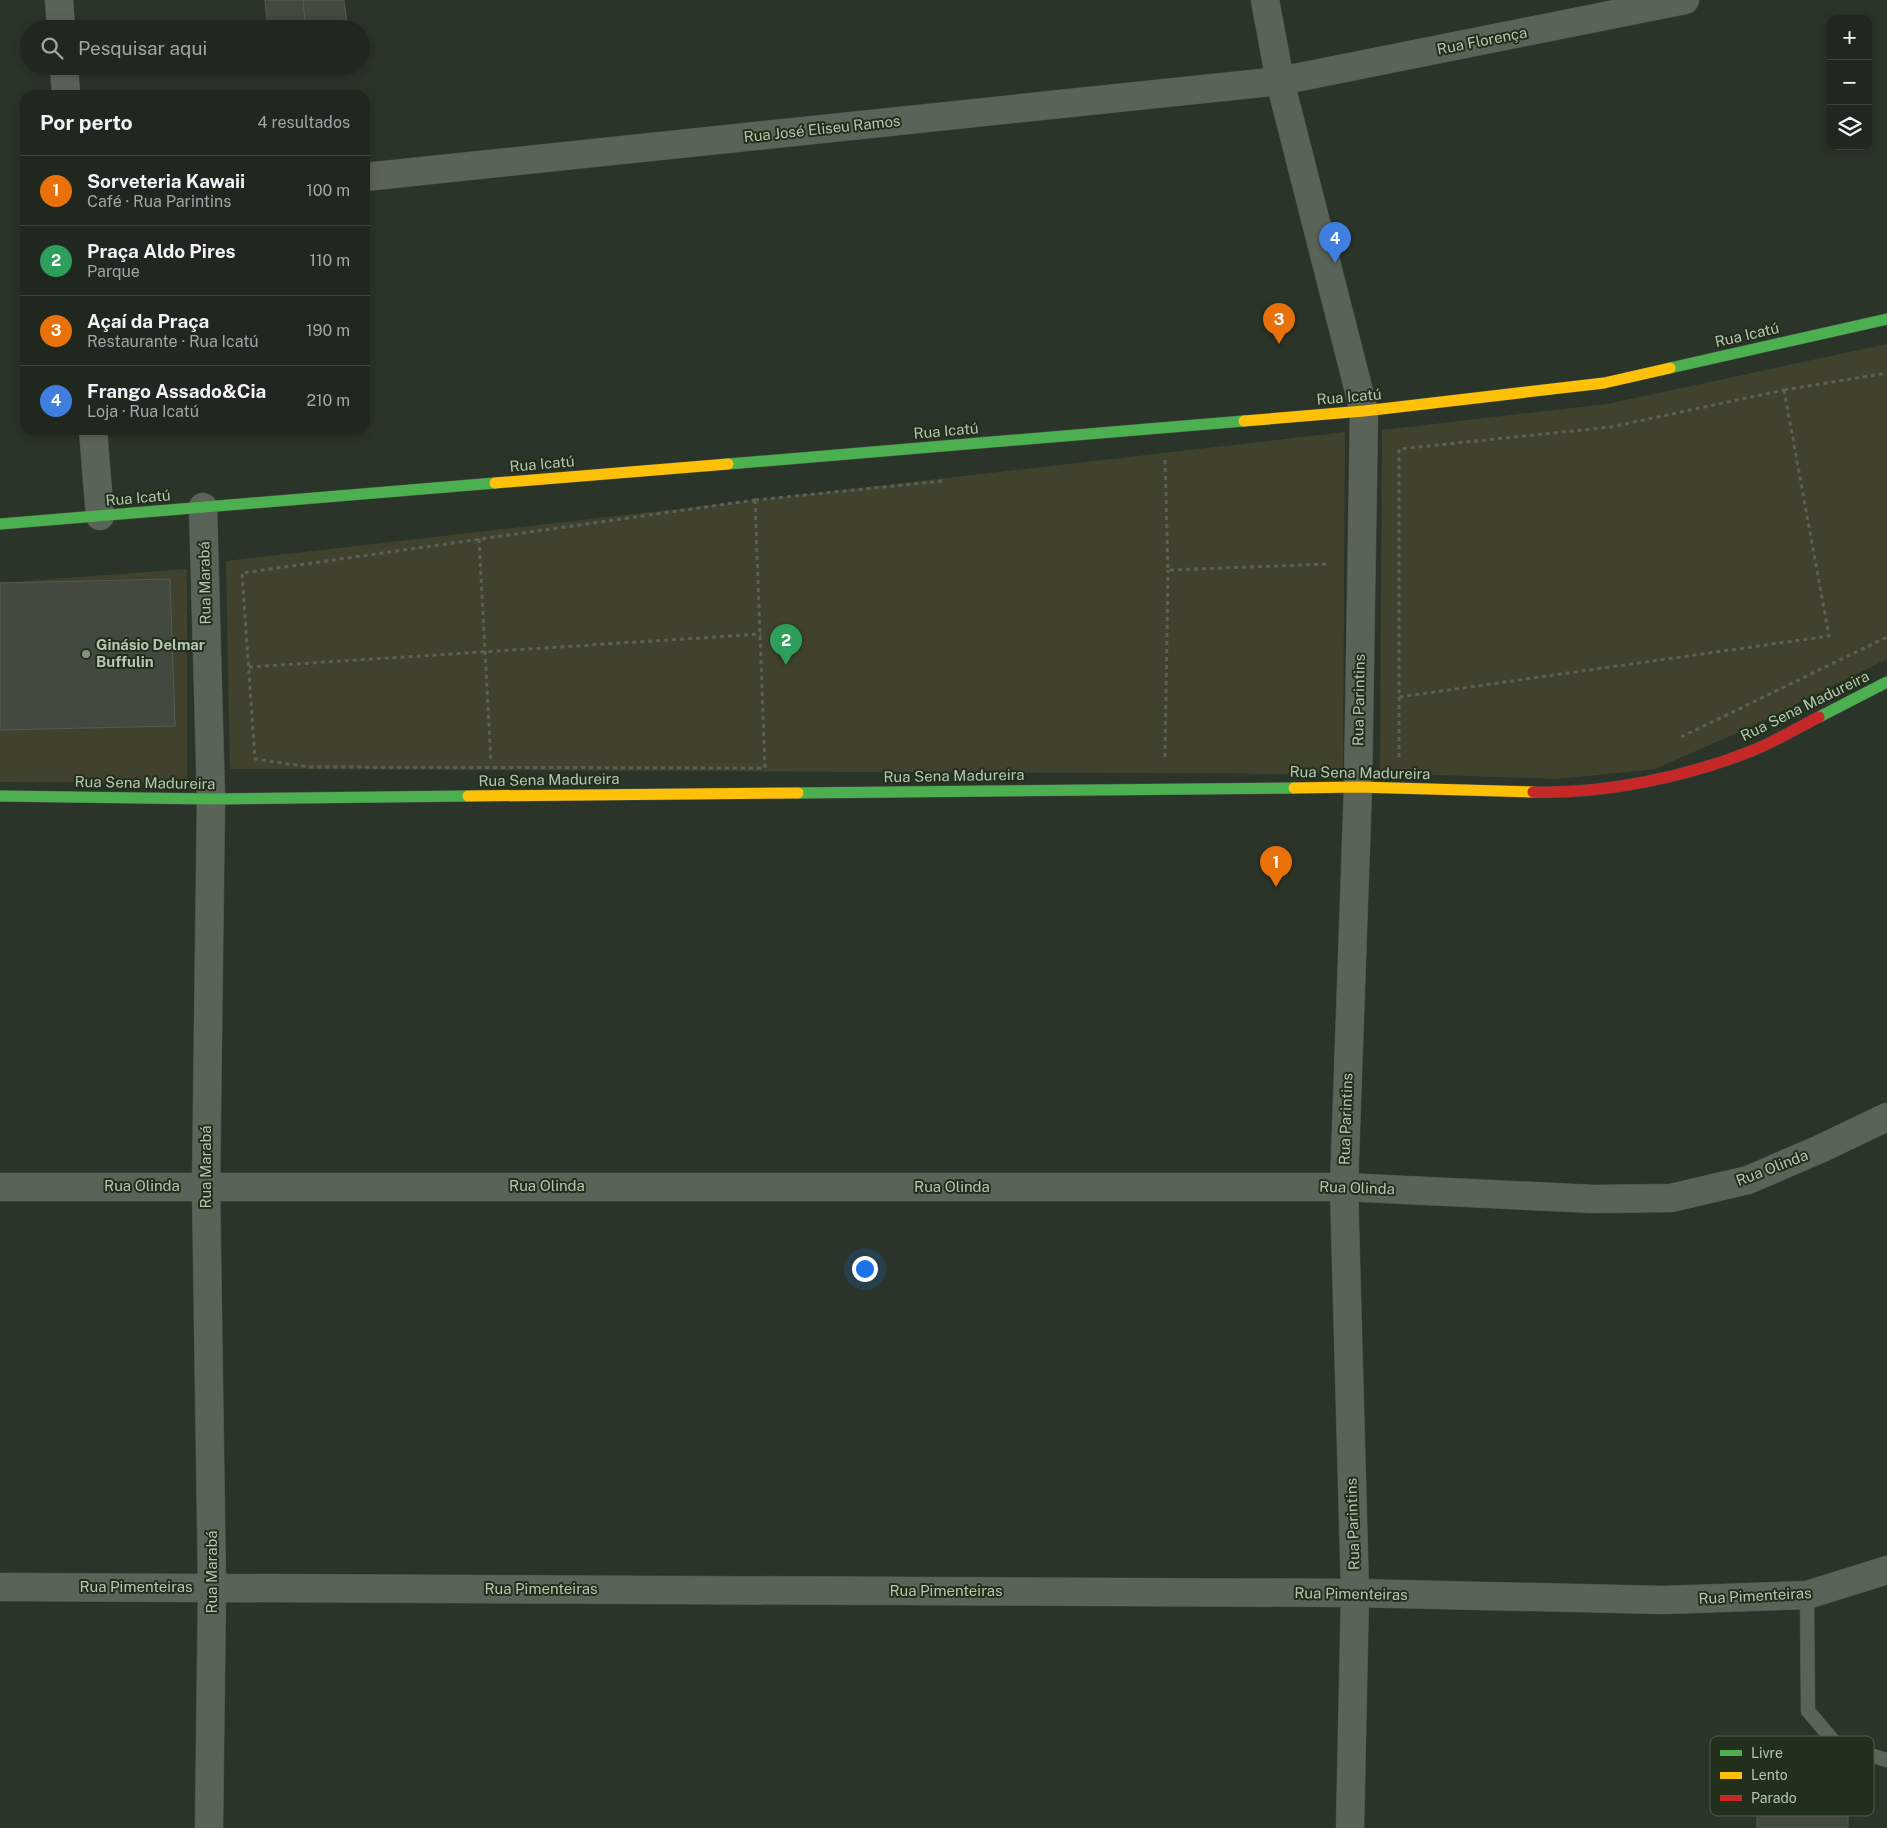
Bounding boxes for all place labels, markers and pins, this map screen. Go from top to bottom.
pin: 4 [1319,222,1351,263]
pin: 3 [1263,303,1295,344]
pin: 2 [770,624,802,665]
place label: Ginásio Delmar Buffulin [96,636,205,670]
marker: Ginásio Delmar Buffulin [80,648,92,660]
pin: 1 [1260,846,1292,887]

